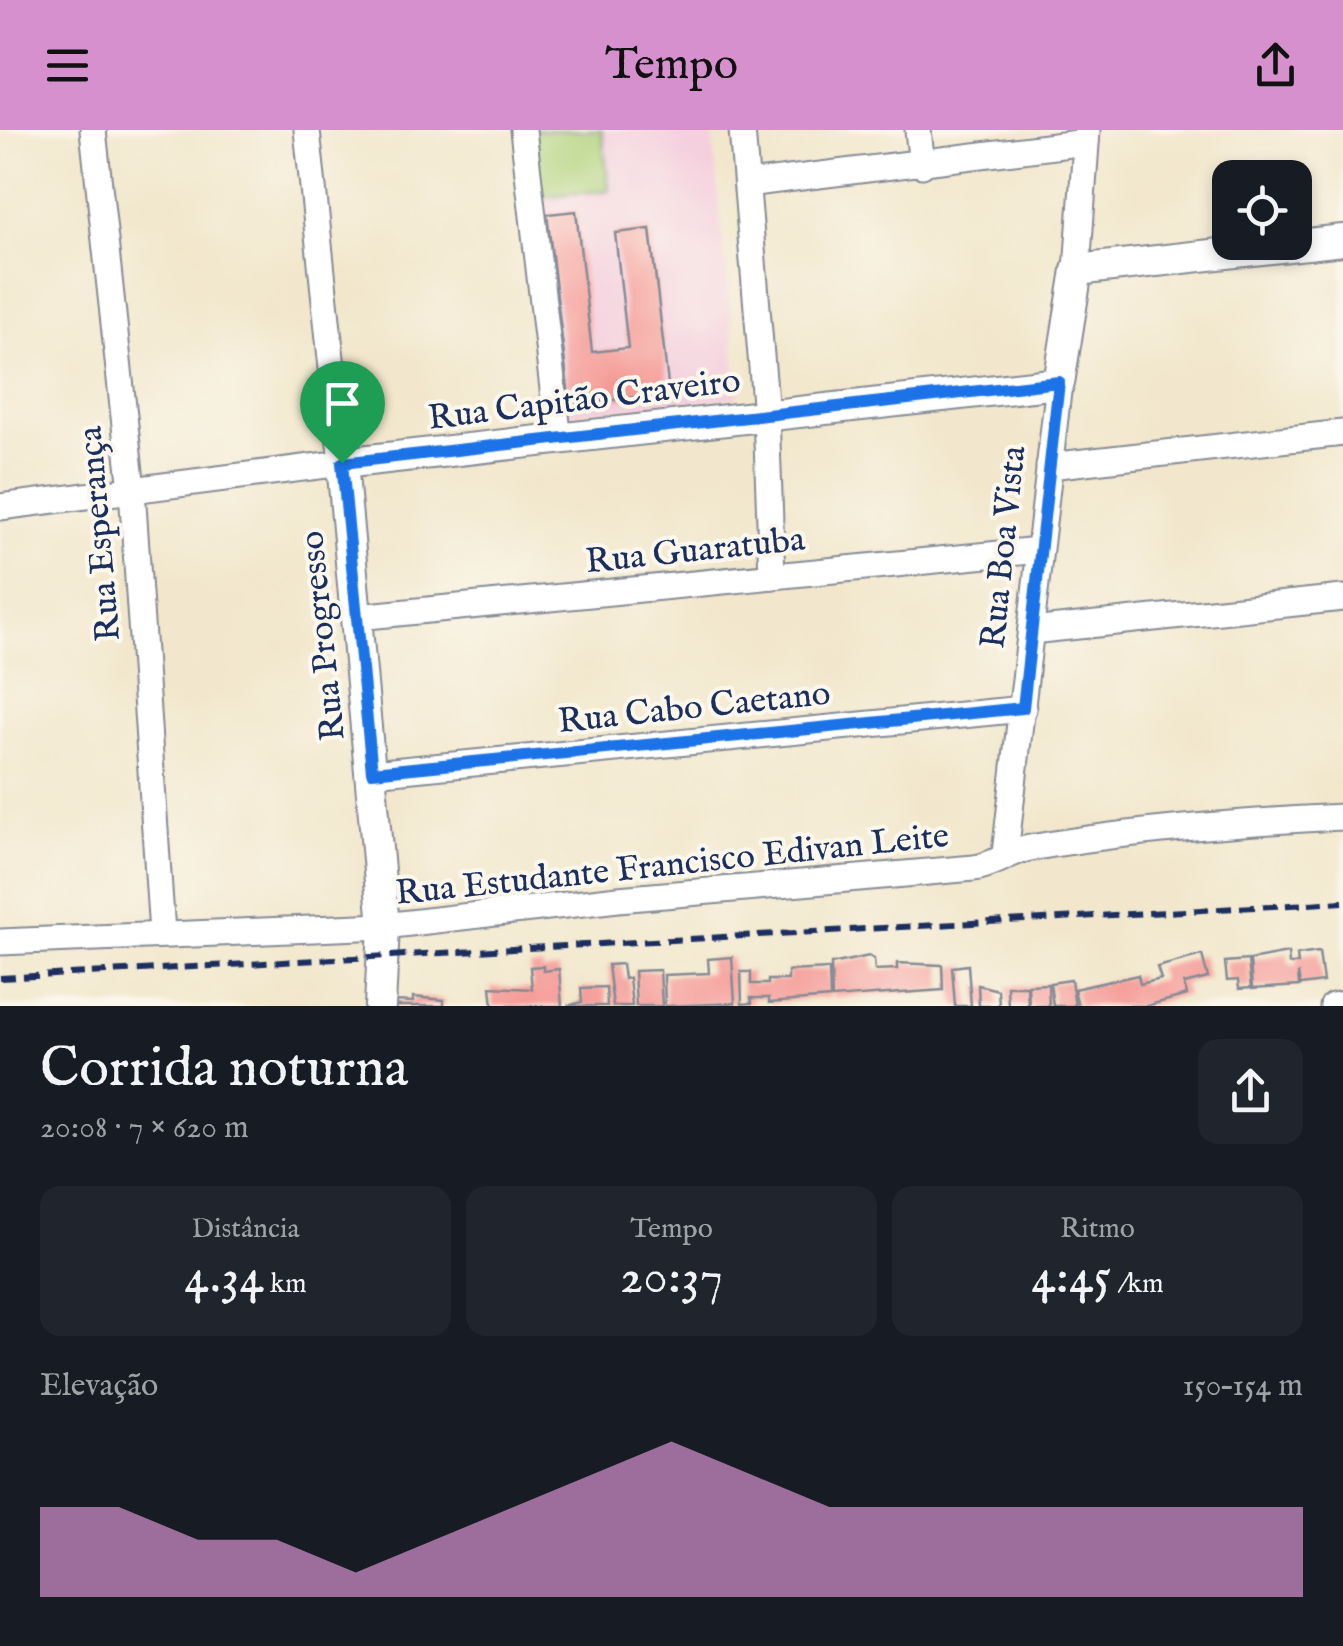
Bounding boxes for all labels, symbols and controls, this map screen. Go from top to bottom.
text: Tempo [605,37,738,94]
icon: menu [40,38,95,93]
icon: share [1248,38,1303,93]
map controls [1212,160,1312,260]
button: locate [1212,160,1312,260]
street label: Rua Capitão Craveiro [426,359,743,442]
pin [300,361,385,464]
icon: arrive [315,376,370,431]
street label: Rua Esperança [69,424,132,643]
street label: Rua Boa Vista [971,443,1038,651]
street label: Rua Guaratuba [583,517,808,585]
street label: Rua Progresso [290,529,357,743]
street label: Rua Cabo Caetano [556,672,833,745]
street label: Rua Estudante Francisco Edivan Leite [393,814,951,917]
text: Corrida noturna [40,1035,408,1105]
button: share [1198,1039,1303,1144]
text: 20:08 · 7 × 620 m [40,1108,249,1149]
text: Distância [191,1212,300,1247]
text: Tempo [630,1212,713,1247]
text: Ritmo [1060,1212,1135,1247]
text: 4.34 [184,1247,264,1310]
text: 20:37 [620,1247,723,1310]
text: 4:45 [1031,1247,1111,1310]
text: km [264,1267,307,1302]
text: /km [1111,1267,1164,1302]
text: Elevação [40,1366,158,1407]
text: 150–154 m [1182,1366,1303,1407]

